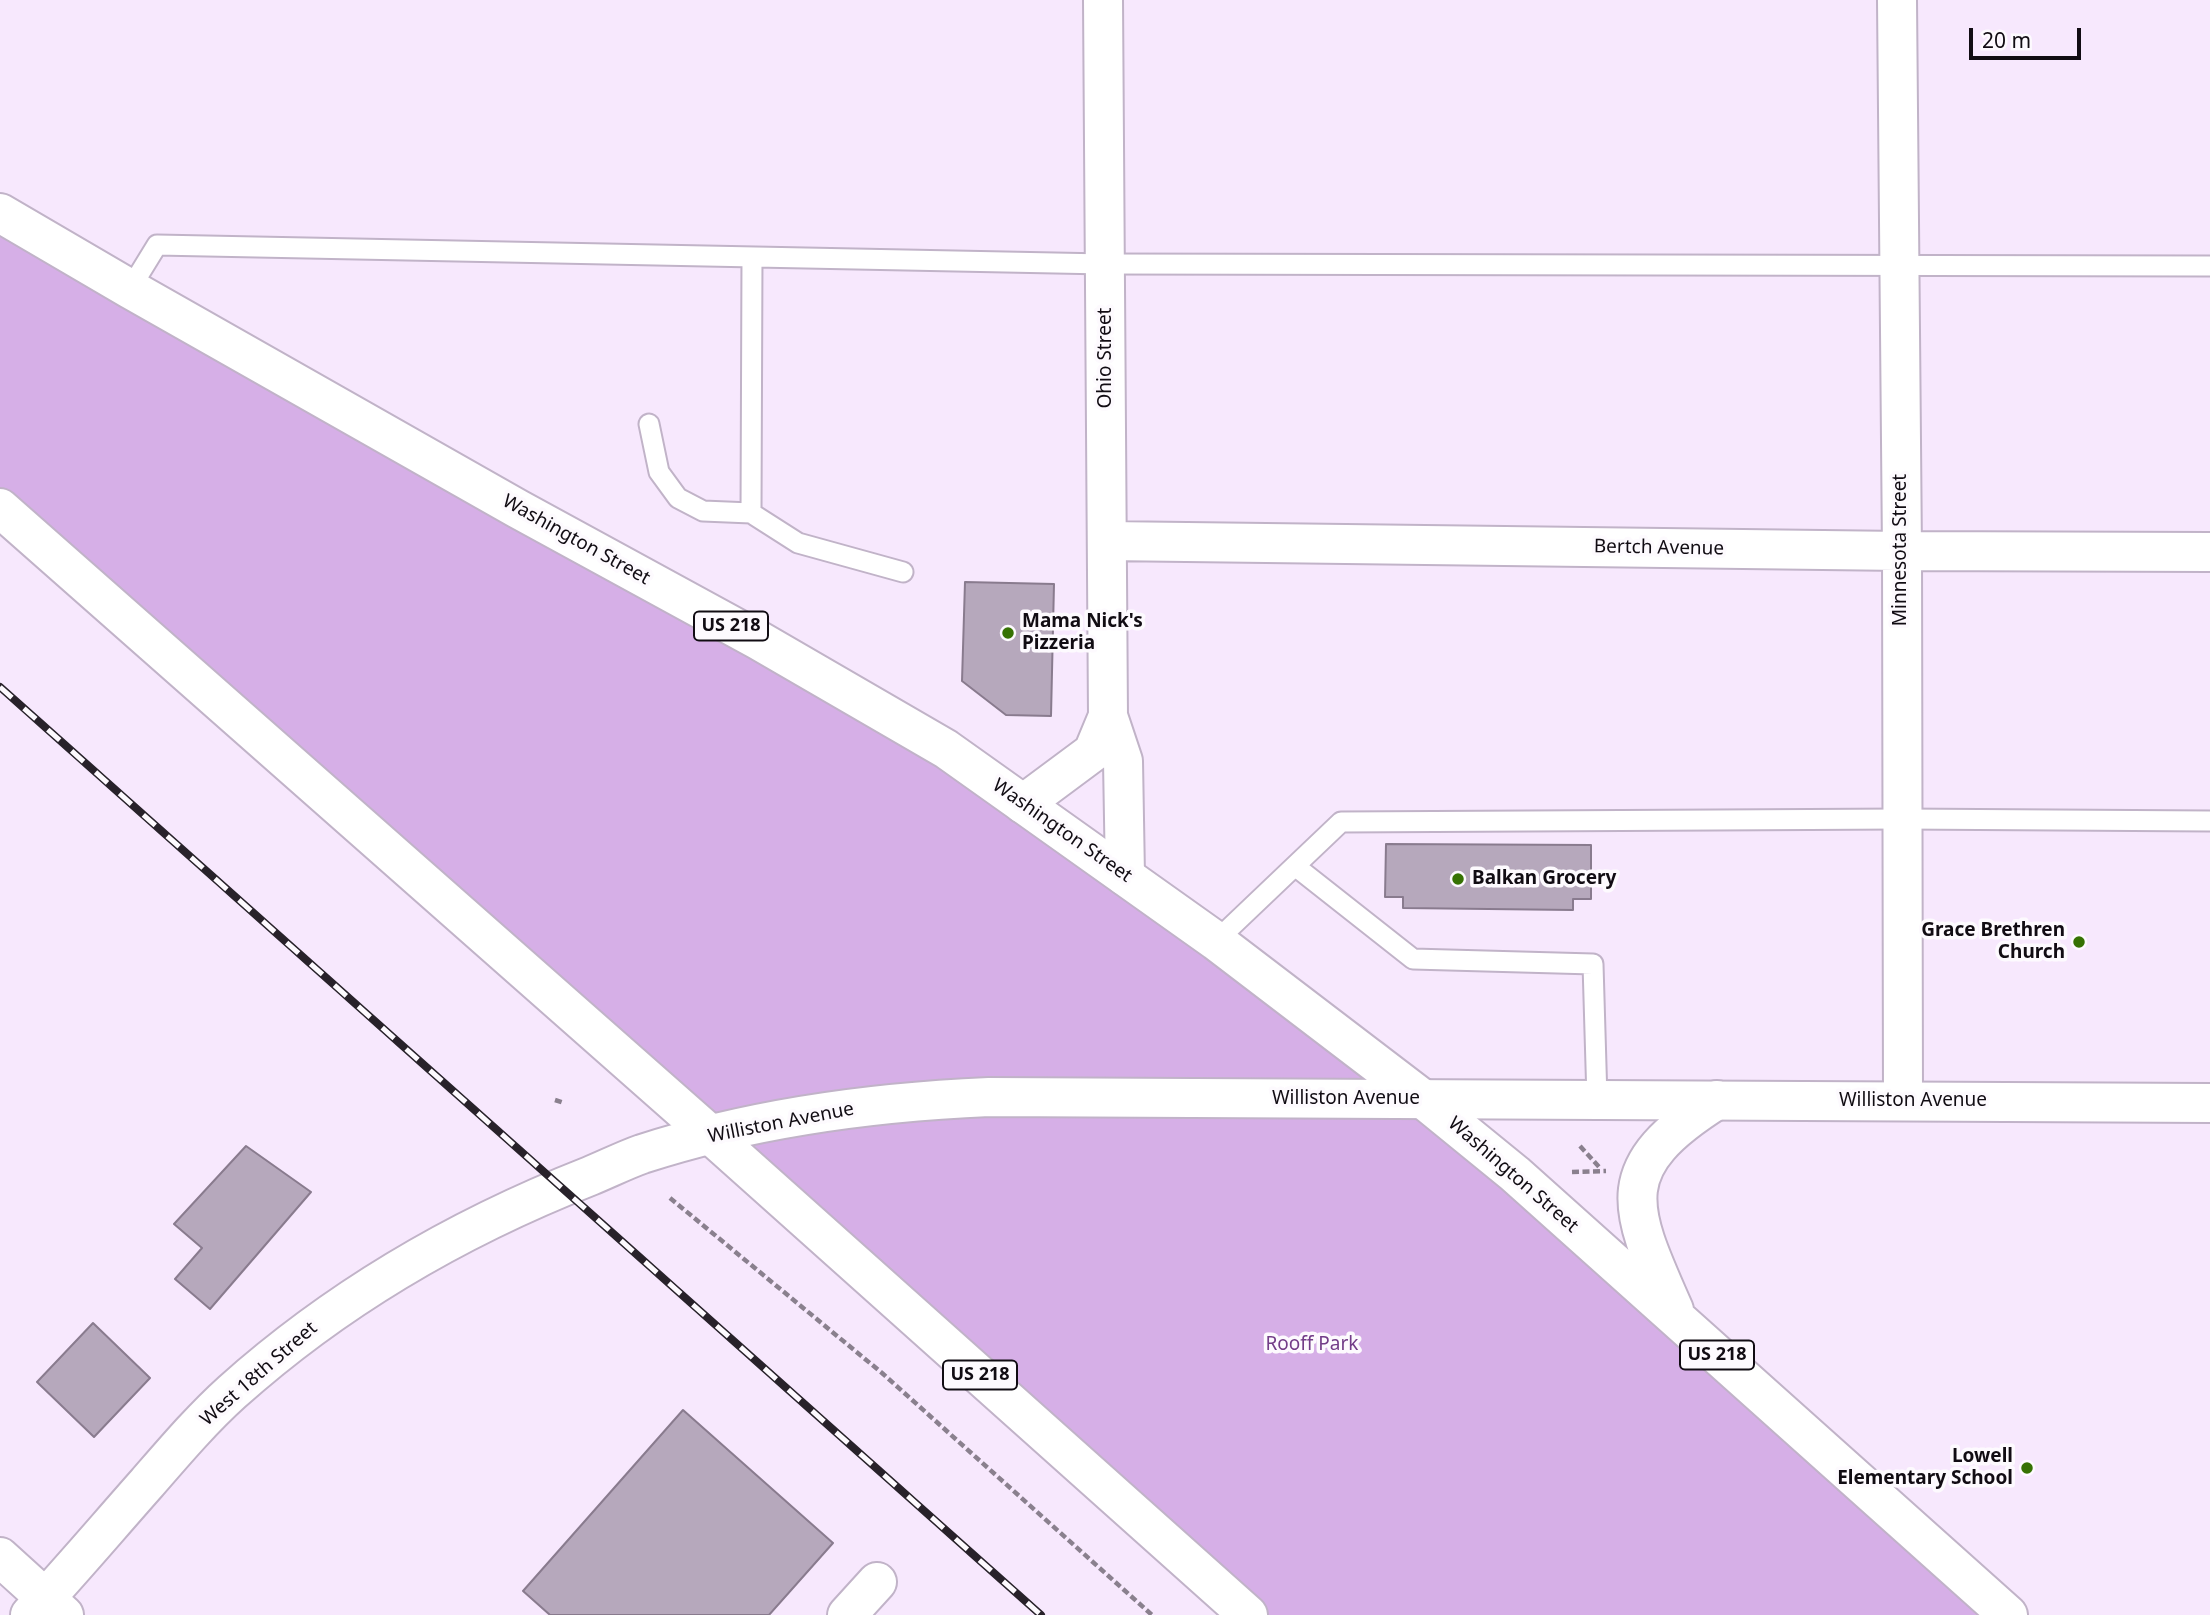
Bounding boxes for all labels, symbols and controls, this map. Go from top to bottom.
scale bar [1972,14,2084,58]
text: 20 m [1982,26,2031,54]
street label: Ohio Street [1095,308,1117,408]
street label: Minnesota Street [1890,474,1912,626]
street label: Washington Street [498,490,654,590]
street label: Bertch Avenue [1594,535,1724,561]
place label: Mama Nick's Pizzeria [1022,611,1143,655]
road number: US 218 [694,612,768,640]
marker: Mama Nick's Pizzeria [1000,625,1016,641]
street label: Washington Street [988,774,1136,888]
place label: Balkan Grocery [1472,868,1616,890]
marker: Balkan Grocery [1450,871,1466,887]
place label: Grace Brethren Church [1921,920,2065,964]
marker: Grace Brethren Church [2071,934,2087,950]
street label: Williston Avenue [1272,1088,1420,1110]
street label: Williston Avenue [1839,1090,1987,1112]
street label: Williston Avenue [706,1098,856,1148]
street label: Washington Street [1443,1112,1583,1238]
street label: West 18th Street [196,1317,322,1431]
park label: Rooff Park [1266,1334,1358,1356]
road number: US 218 [1680,1340,1754,1370]
road number: US 218 [943,1360,1017,1390]
place label: Lowell Elementary School [1837,1446,2013,1490]
marker: Lowell Elementary School [2019,1460,2035,1476]

